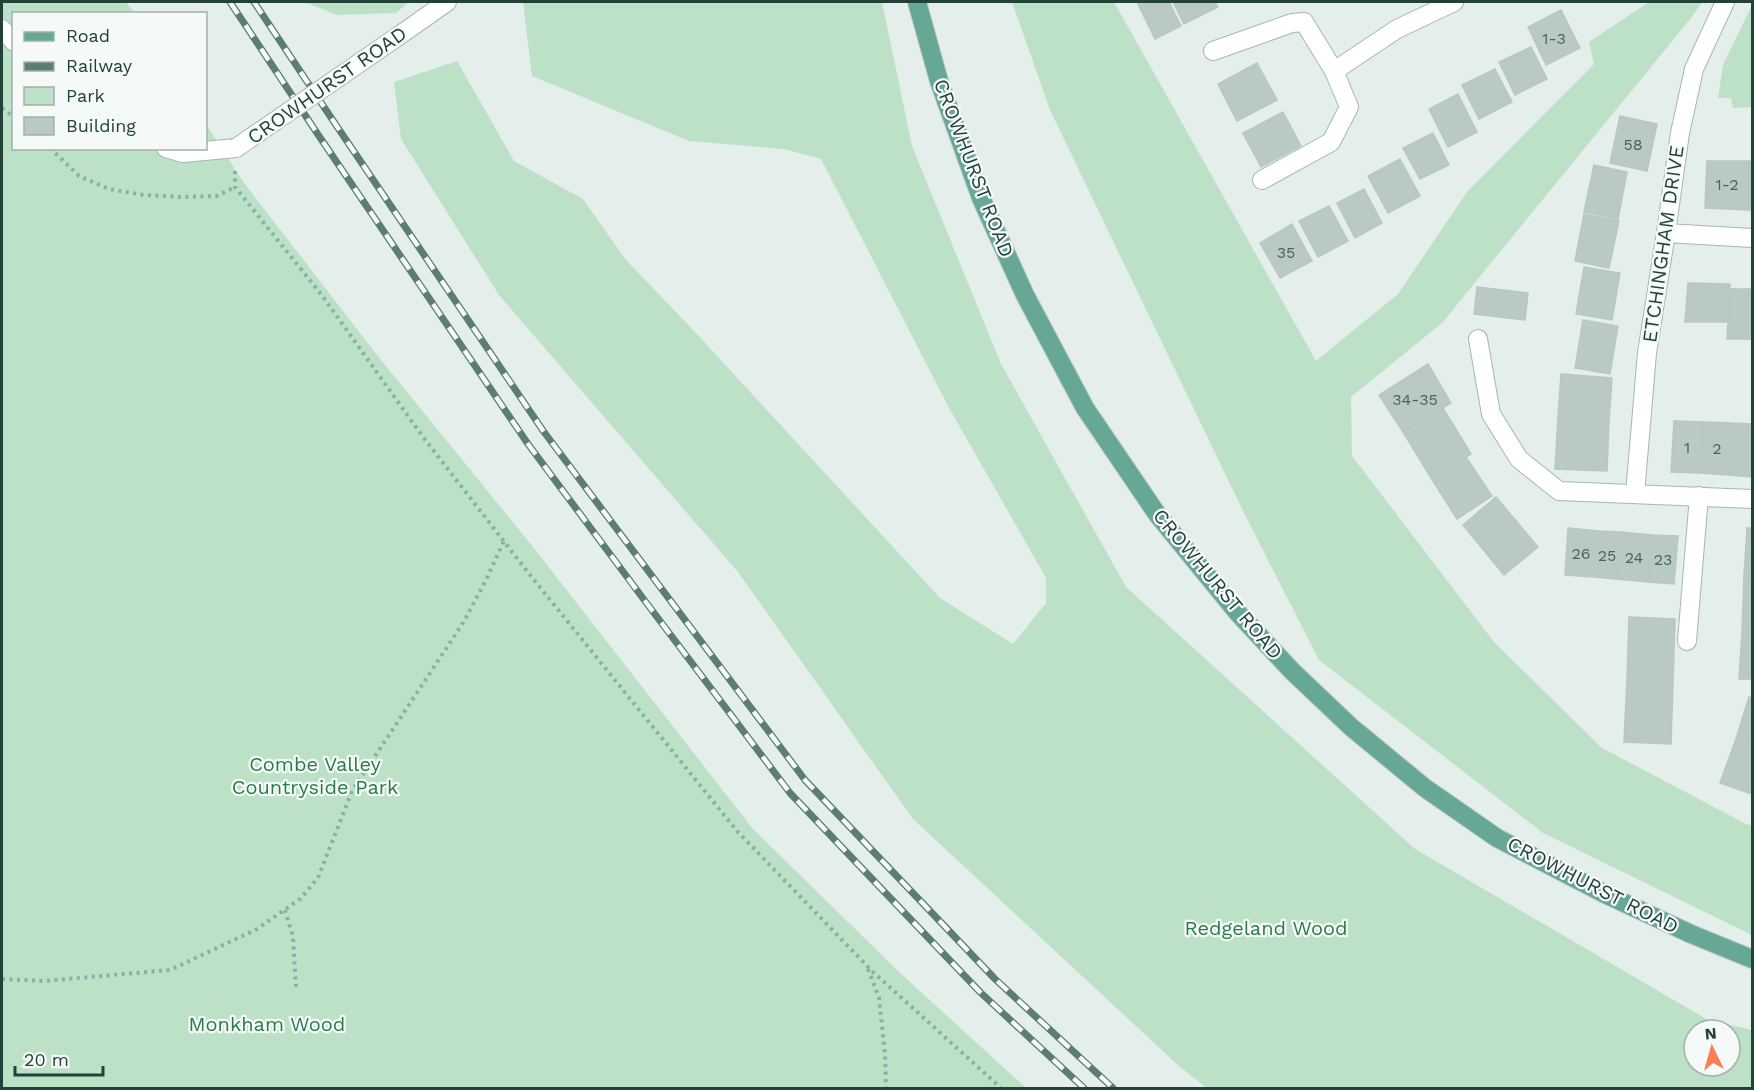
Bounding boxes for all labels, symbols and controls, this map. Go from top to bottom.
legend [12,12,207,150]
street label: CROWHURST ROAD [243,21,411,149]
text: Road [66,25,110,46]
house number: 1-3 [1542,29,1566,48]
text: Railway [66,55,133,76]
street label: CROWHURST ROAD [929,75,1019,261]
text: Park [66,85,105,106]
text: Building [66,115,136,136]
house number: 58 [1623,135,1643,154]
street label: ETCHINGHAM DRIVE [1637,144,1689,344]
house number: 1-2 [1715,175,1739,194]
house number: 35 [1277,243,1295,262]
house number: 34-35 [1392,390,1438,409]
house number: 1 [1684,438,1690,457]
house number: 2 [1712,439,1722,458]
street label: CROWHURST ROAD [1148,504,1288,664]
house number: 26 [1571,544,1591,563]
house number: 25 [1598,546,1616,565]
house number: 24 [1625,548,1644,567]
house number: 23 [1654,550,1672,569]
park label: Combe Valley Countryside Park [232,752,398,799]
street label: CROWHURST ROAD [1503,831,1683,939]
park label: Redgeland Wood [1185,916,1348,940]
park label: Monkham Wood [189,1012,345,1036]
north arrow [1682,1018,1742,1078]
text: N [1704,1024,1717,1044]
scale bar [15,1039,104,1077]
text: 20 m [24,1049,69,1070]

